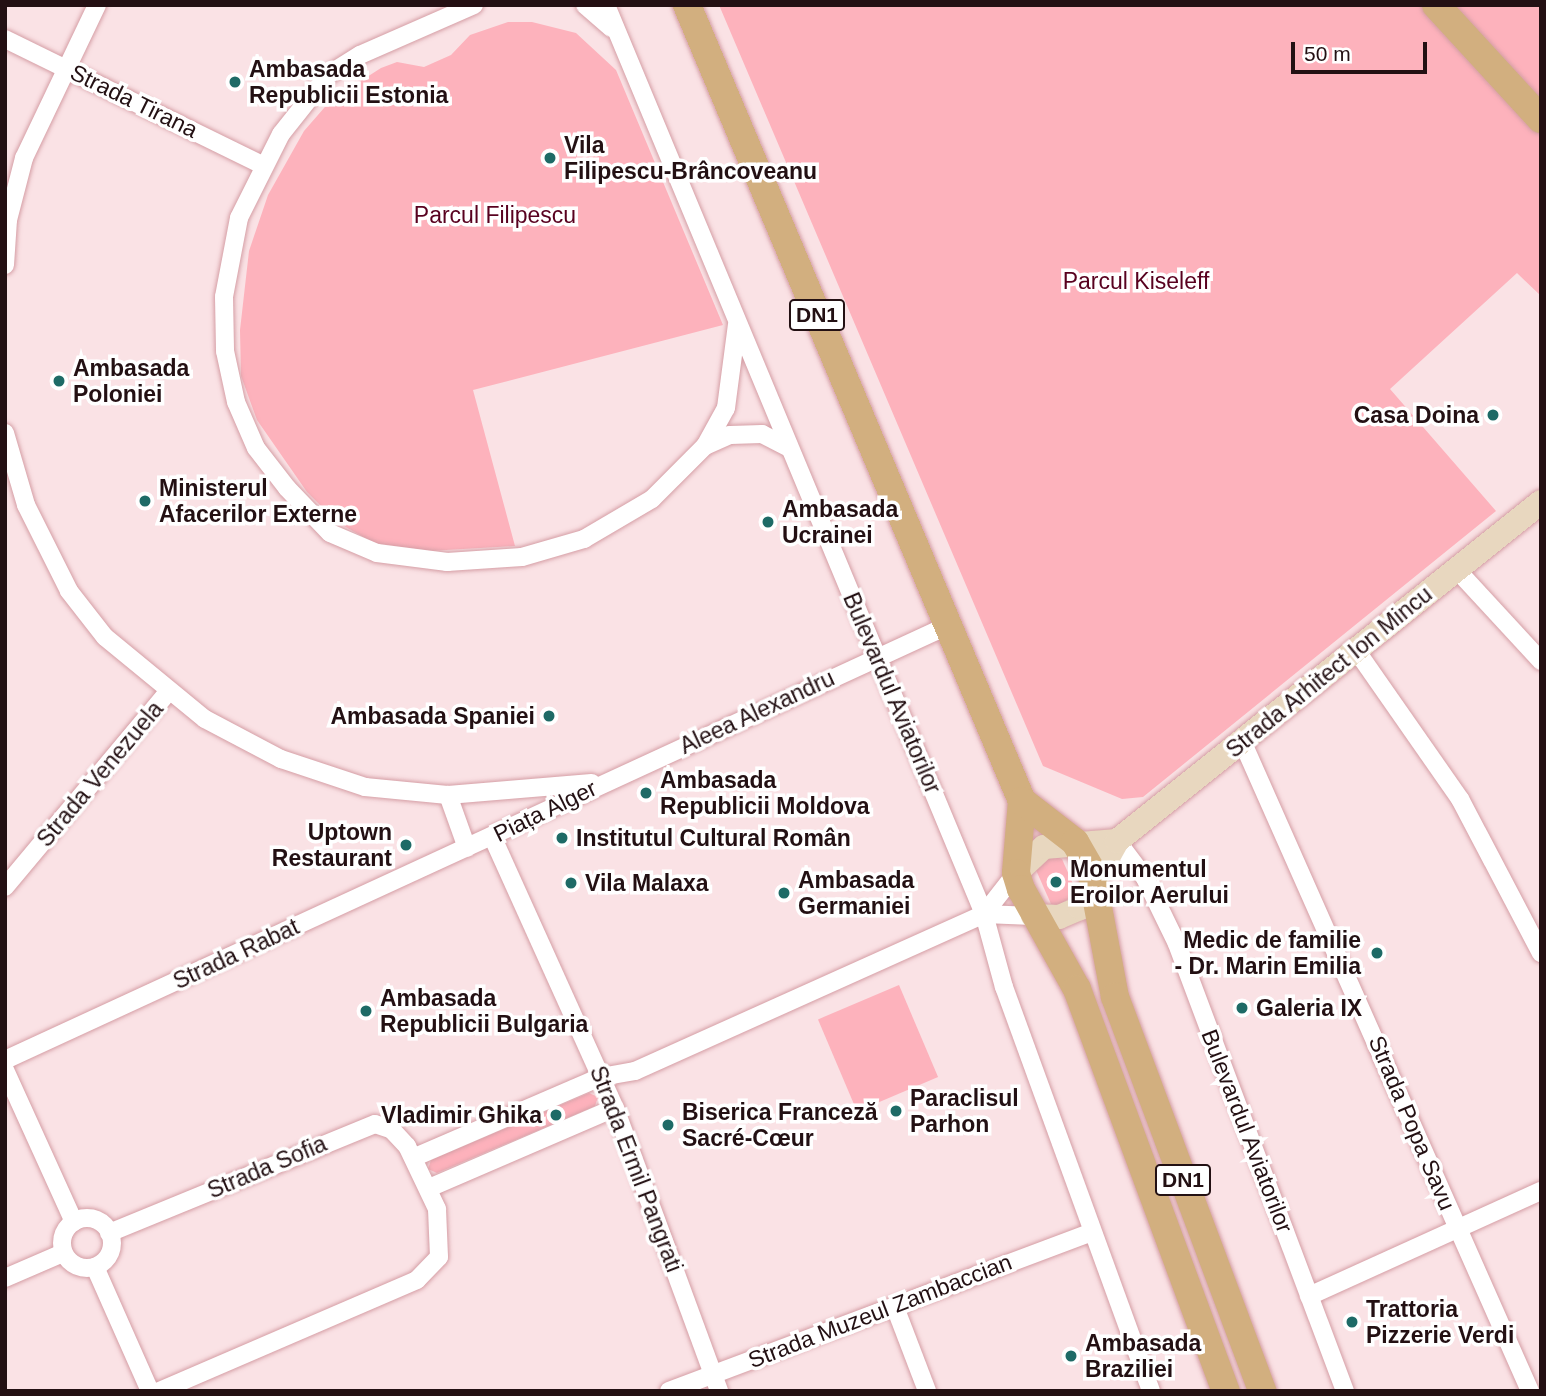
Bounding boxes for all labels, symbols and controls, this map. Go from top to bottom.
scale bar [1294,28,1430,72]
text: 50 m [1304,42,1351,65]
place label: Ambasada Republicii Estonia [249,55,448,109]
street label: Strada Tirana [66,58,202,144]
marker: Ambasada Republicii Estonia [227,74,243,90]
place label: Vila Filipescu-Brâncoveanu [564,131,817,185]
marker: Vila Filipescu-Brâncoveanu [542,150,558,166]
park label: Parcul Filipescu [414,201,576,229]
park label: Parcul Kiseleff [1063,267,1209,295]
road number: DN1 [787,298,847,332]
place label: Ambasada Poloniei [73,354,189,408]
marker: Ambasada Poloniei [51,373,67,389]
place label: Casa Doina [1354,401,1479,429]
marker: Casa Doina [1485,407,1501,423]
place label: Ministerul Afacerilor Externe [159,474,357,528]
marker: Ministerul Afacerilor Externe [137,493,153,509]
place label: Ambasada Ucrainei [782,495,898,549]
marker: Ambasada Ucrainei [760,514,776,530]
street label: Strada Arhitect Ion Mincu [1220,580,1438,764]
street label: Bulevardul Aviatorilor [837,588,947,798]
street label: Aleea Alexandru [675,664,839,760]
street label: Strada Venezuela [31,696,169,852]
place label: Ambasada Spaniei [330,702,535,730]
marker: Ambasada Spaniei [541,708,557,724]
place label: Ambasada Republicii Moldova [660,766,870,820]
street label: Piața Alger [488,774,602,848]
marker: Ambasada Republicii Moldova [638,785,654,801]
place label: Uptown Restaurant [272,818,392,872]
place label: Institutul Cultural Român [576,824,851,852]
marker: Institutul Cultural Român [554,830,570,846]
marker: Uptown Restaurant [398,837,414,853]
place label: Monumentul Eroilor Aerului [1070,855,1230,909]
place label: Ambasada Germaniei [798,866,914,920]
place label: Vila Malaxa [585,869,709,897]
marker: Monumentul Eroilor Aerului [1048,874,1064,890]
marker: Vila Malaxa [563,875,579,891]
marker: Ambasada Germaniei [776,885,792,901]
street label: Strada Rabat [169,913,303,995]
place label: Medic de familie - Dr. Marin Emilia [1174,926,1361,980]
marker: Medic de familie - Dr. Marin Emilia [1367,943,1387,963]
place label: Ambasada Republicii Bulgaria [380,984,588,1038]
place label: Galeria IX [1256,994,1362,1022]
marker: Galeria IX [1234,1000,1250,1016]
marker: Ambasada Republicii Bulgaria [358,1003,374,1019]
street label: Bulevardul Aviatorilor [1195,1025,1299,1237]
street label: Strada Popa Savu [1363,1032,1461,1214]
street label: Strada Ermil Pangrati [584,1062,688,1276]
place label: Paraclisul Parhon [910,1084,1019,1138]
place label: Biserica Franceză Sacré-Cœur [682,1098,878,1152]
place label: Vladimir Ghika [381,1101,542,1129]
marker: Paraclisul Parhon [888,1103,904,1119]
marker: Vladimir Ghika [548,1107,564,1123]
marker: Biserica Franceză Sacré-Cœur [660,1117,676,1133]
street label: Strada Sofia [203,1130,331,1204]
road number: DN1 [1153,1162,1213,1198]
street label: Strada Muzeul Zambaccian [744,1248,1016,1374]
place label: Trattoria Pizzerie Verdi [1366,1295,1514,1349]
marker: Trattoria Pizzerie Verdi [1344,1314,1360,1330]
place label: Ambasada Braziliei [1085,1329,1201,1383]
marker: Ambasada Braziliei [1063,1348,1079,1364]

